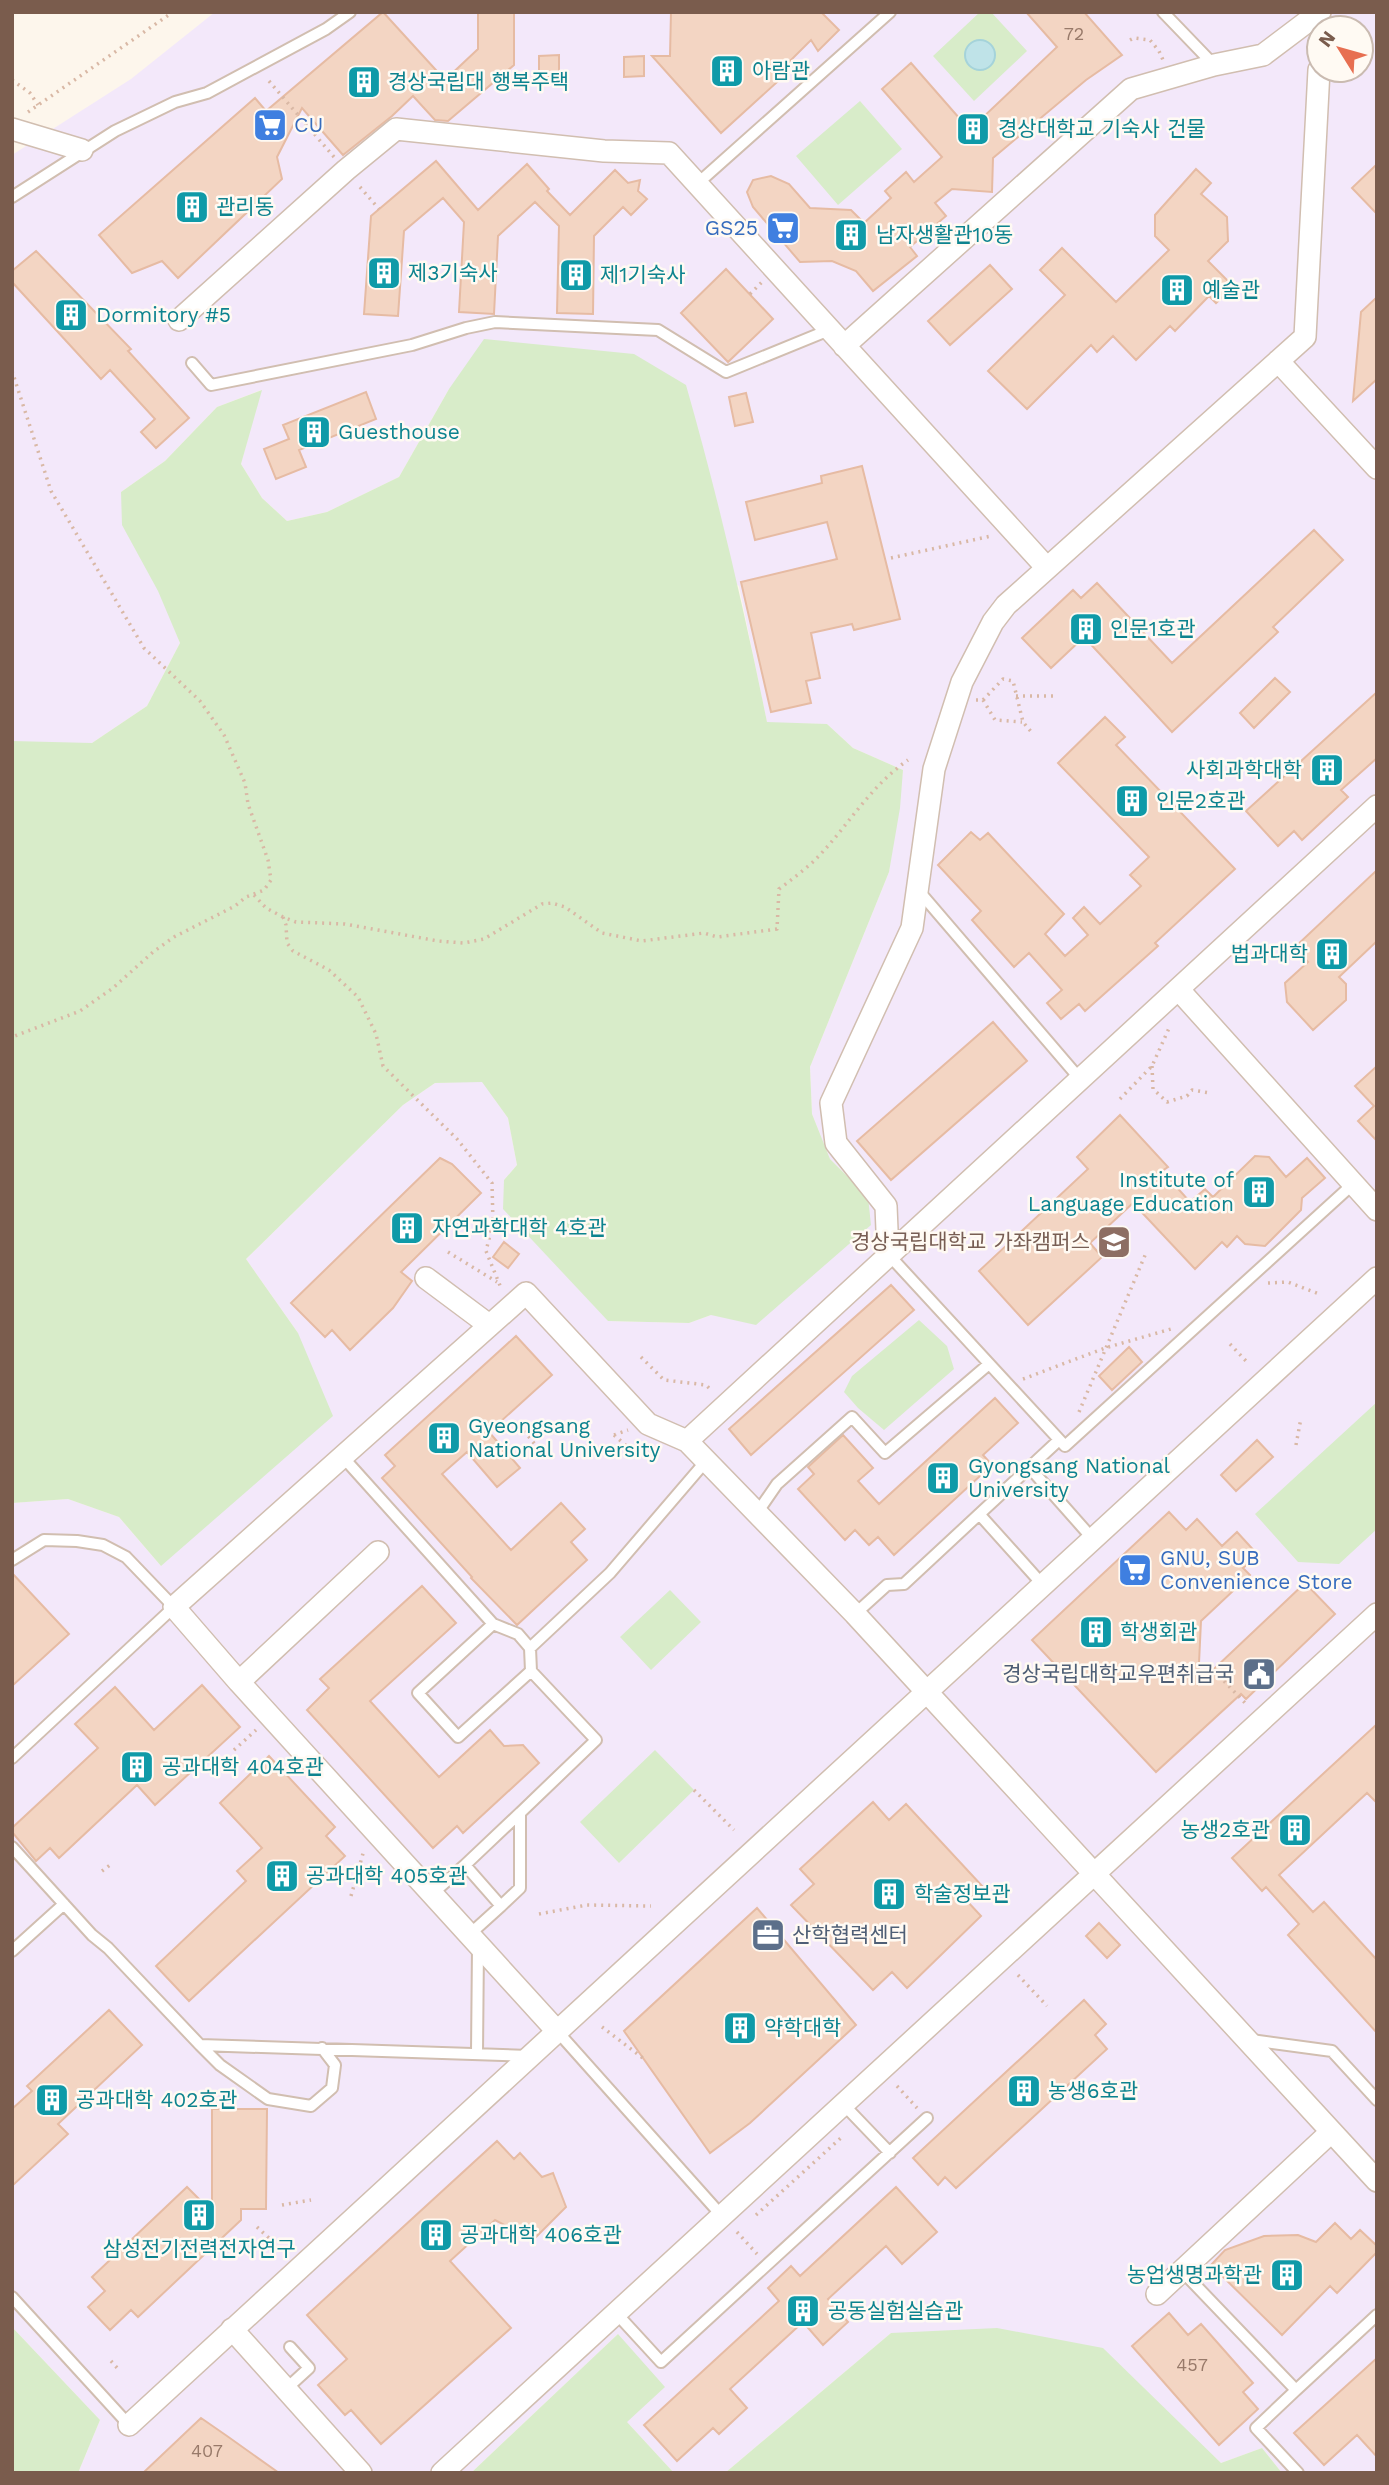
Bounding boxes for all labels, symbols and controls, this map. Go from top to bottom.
north arrow [1305,14,1375,84]
house number: 72 [1064,23,1084,44]
text: N [1313,27,1340,52]
building icon: 아람관 [708,52,746,90]
place label: 아람관 [752,58,810,83]
building icon: 경상국립대 행복주택 [345,63,383,101]
place label: 경상국립대 행복주택 [388,69,569,94]
supermarket icon: CU [251,106,289,144]
building icon: 경상대학교 기숙사 건물 [954,110,992,148]
place label: CU [294,112,323,137]
place label: 경상대학교 기숙사 건물 [998,116,1206,141]
building icon: 관리동 [173,188,211,226]
place label: 관리동 [216,194,274,219]
supermarket icon: GS25 [764,209,802,247]
place label: GS25 [705,215,758,240]
building icon: 남자생활관10동 [832,216,870,254]
place label: 남자생활관10동 [876,222,1013,247]
building icon: 제3기숙사 [365,254,403,292]
building icon: 제1기숙사 [557,256,595,294]
place label: 제3기숙사 [408,260,498,285]
place label: 제1기숙사 [600,262,685,287]
building icon: 예술관 [1158,271,1196,309]
place label: 예술관 [1202,277,1260,302]
building icon: Dormitory #5 [52,296,90,334]
place label: Dormitory #5 [96,302,231,327]
building icon: Guesthouse [295,413,333,451]
place label: Guesthouse [338,419,460,444]
building icon: 인문1호관 [1067,610,1105,648]
place label: 인문1호관 [1110,616,1195,641]
building icon: 사회과학대학 [1308,751,1346,789]
place label: 사회과학대학 [1186,757,1302,782]
building icon: 인문2호관 [1113,782,1151,820]
place label: 인문2호관 [1156,788,1246,813]
building icon: 법과대학 [1313,935,1351,973]
place label: 법과대학 [1231,941,1308,966]
place label: Institute of Language Education [1028,1167,1234,1216]
building icon: Institute of Language Education [1240,1173,1278,1211]
building icon: 자연과학대학 4호관 [388,1209,426,1247]
place label: 자연과학대학 4호관 [432,1215,607,1240]
school or university icon: 경상국립대학교 가좌캠퍼스 [1095,1223,1133,1261]
place label: 경상국립대학교 가좌캠퍼스 [851,1229,1090,1254]
place label: Gyeongsang National University [468,1413,660,1462]
building icon: Gyeongsang National University [425,1419,463,1457]
place label: Gyongsang National University [968,1453,1171,1502]
building icon: Gyongsang National University [924,1459,962,1497]
place label: GNU, SUB Convenience Store [1160,1545,1353,1594]
supermarket icon: GNU, SUB Convenience Store [1116,1551,1154,1589]
building icon: 학생회관 [1077,1613,1115,1651]
place label: 학생회관 [1120,1619,1197,1644]
public building icon: 경상국립대학교우편취급국 [1240,1655,1278,1693]
place label: 경상국립대학교우편취급국 [1002,1661,1234,1686]
building icon: 공과대학 404호관 [118,1748,156,1786]
place label: 공과대학 404호관 [162,1754,324,1779]
building icon: 농생2호관 [1276,1811,1314,1849]
place label: 농생2호관 [1180,1817,1270,1842]
building icon: 공과대학 405호관 [263,1857,301,1895]
place label: 공과대학 405호관 [306,1863,467,1888]
building icon: 학술정보관 [870,1875,908,1913]
place label: 학술정보관 [914,1881,1011,1906]
office icon: 산학협력센터 [749,1916,787,1954]
place label: 산학협력센터 [792,1922,908,1947]
building icon: 약학대학 [721,2009,759,2047]
place label: 약학대학 [764,2015,841,2040]
building icon: 농생6호관 [1005,2072,1043,2110]
place label: 농생6호관 [1048,2078,1138,2103]
building icon: 공과대학 402호관 [33,2081,71,2119]
place label: 공과대학 402호관 [76,2087,237,2112]
building icon: 삼성전기전력전자연구 [180,2196,218,2234]
building icon: 공과대학 406호관 [417,2216,455,2254]
place label: 공과대학 406호관 [460,2222,622,2247]
place label: 삼성전기전력전자연구 [102,2236,296,2261]
building icon: 농업생명과학관 [1268,2256,1306,2294]
place label: 농업생명과학관 [1127,2262,1262,2287]
building icon: 공동실험실습관 [784,2292,822,2330]
place label: 공동실험실습관 [828,2298,963,2323]
house number: 457 [1176,2354,1208,2375]
house number: 407 [191,2440,223,2461]

